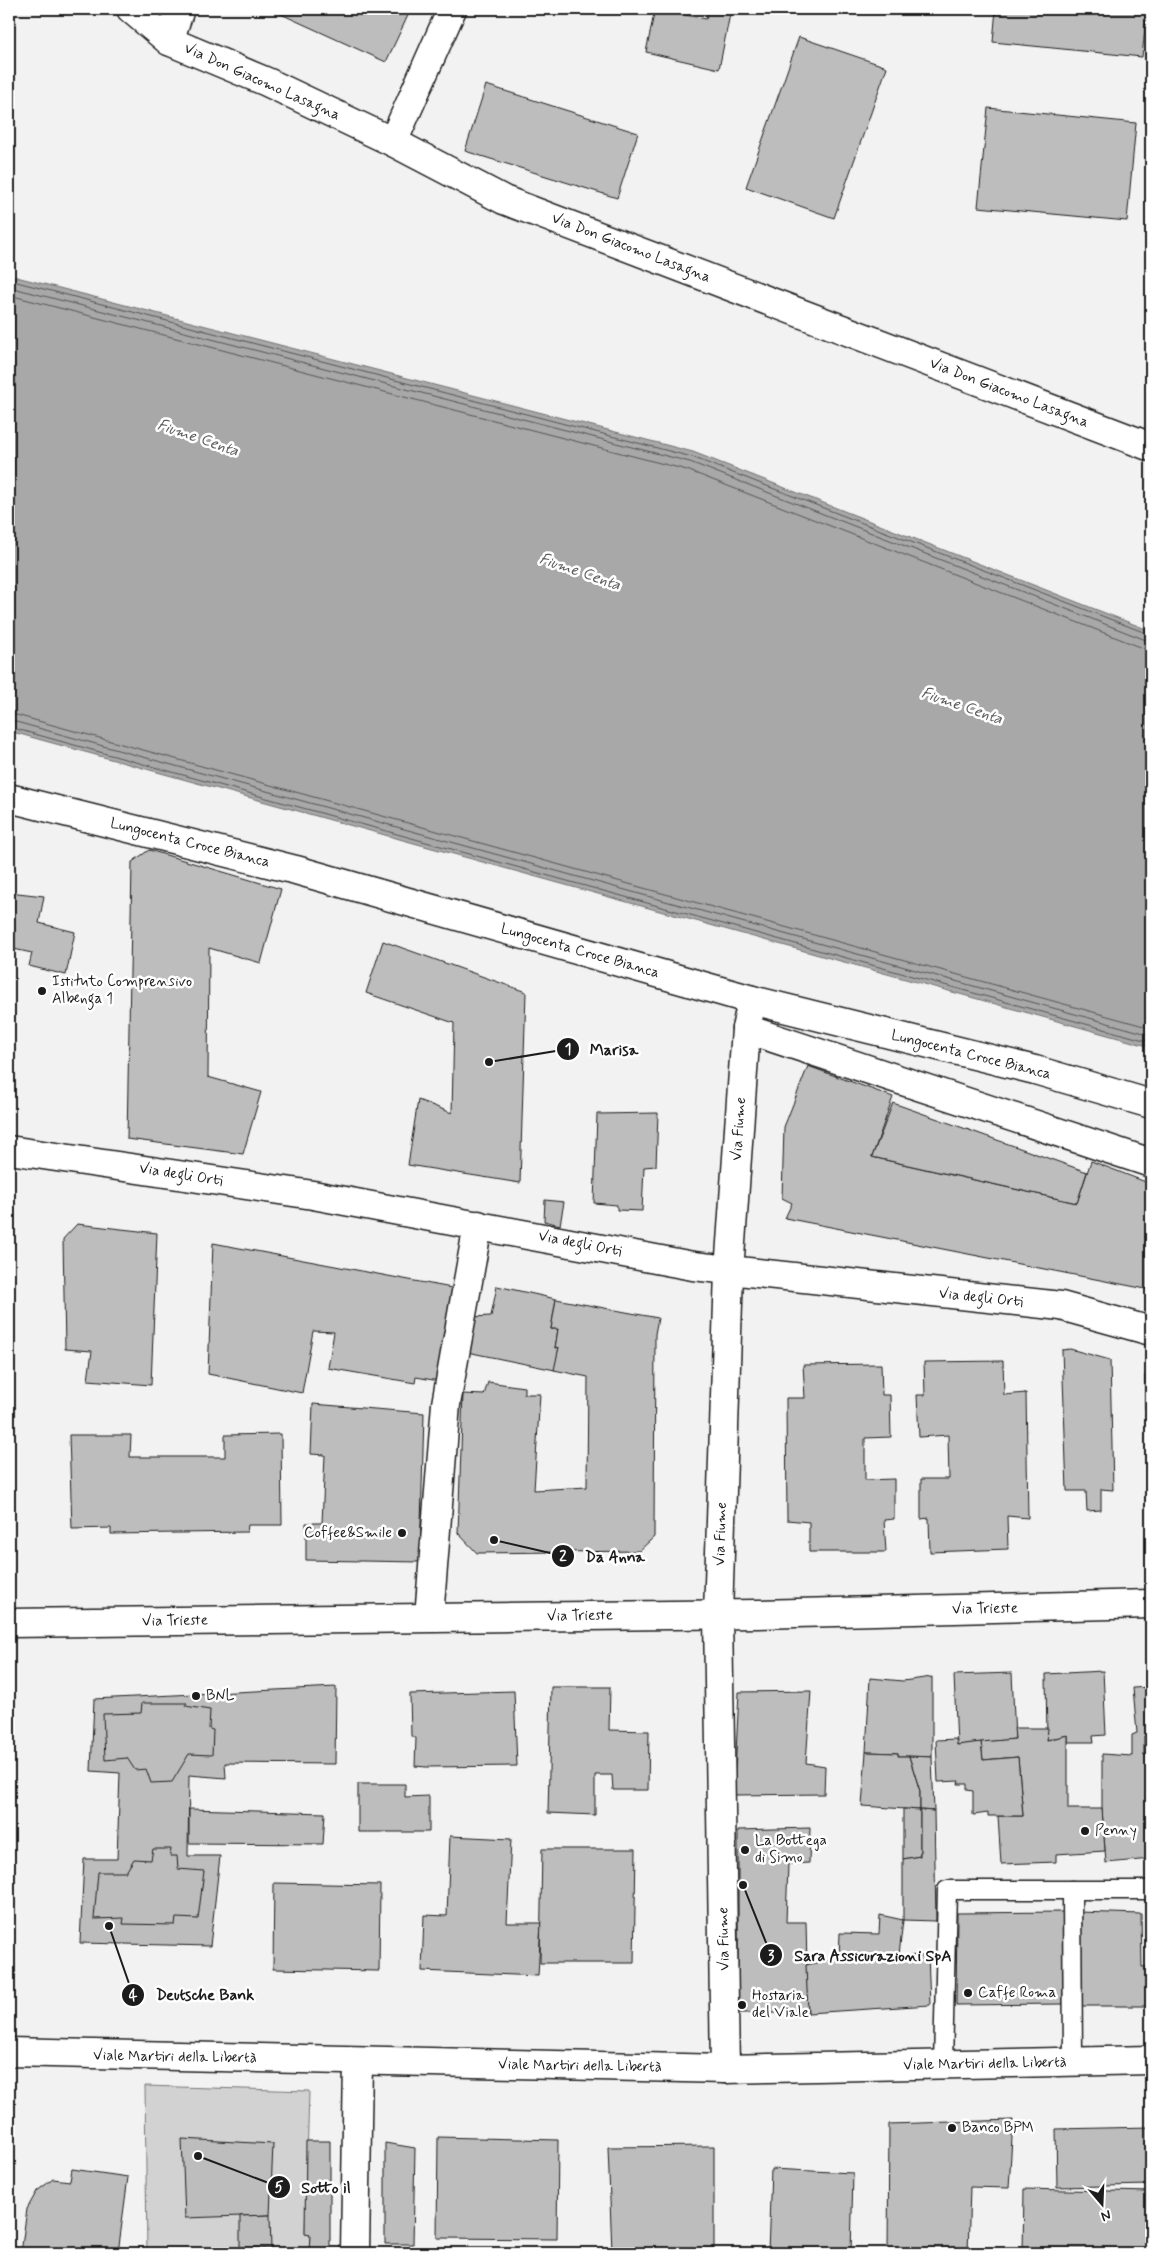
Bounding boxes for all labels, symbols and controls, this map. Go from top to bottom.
street label: Via Don Giacomo Lasagna [180,39,343,127]
street label: Via Don Giacomo Lasagna [548,208,714,289]
street label: Via Don Giacomo Lasagna [926,353,1092,434]
water label: Fiume Centa [155,414,242,462]
water label: Fiume Centa [537,548,624,596]
water label: Fiume Centa [919,682,1006,730]
street label: Lungocenta Croce Bianca [108,813,272,874]
street label: Lungocenta Croce Bianca [498,919,662,984]
place label: Istituto Comprensivo Albenga 1 [52,972,192,1010]
marker: Istituto Comprensivo Albenga 1 [36,985,48,997]
street label: Lungocenta Croce Bianca [889,1025,1053,1086]
callout: Marisa [555,1034,649,1065]
text: 1 [565,1040,571,1060]
text: Marisa [590,1040,639,1061]
street label: Via Fiume [727,1096,751,1162]
street label: Via degli Orti [138,1159,225,1193]
street label: Via degli Orti [536,1226,624,1263]
street label: Via degli Orti [938,1284,1024,1313]
street label: Via Fiume [710,1502,732,1566]
place label: Coffee&Smile [304,1523,392,1543]
marker: Coffee&Smile [396,1527,408,1539]
callout: Da Anna [551,1541,654,1572]
text: 2 [559,1547,567,1567]
text: Da Anna [585,1547,645,1568]
street label: Via Trieste [952,1598,1018,1620]
street label: Via Trieste [547,1605,613,1627]
street label: Via Trieste [142,1610,208,1632]
place label: BNL [206,1686,235,1706]
marker: BNL [190,1690,202,1702]
place label: Penny [1095,1821,1137,1841]
marker: Penny [1079,1825,1091,1837]
place label: La Bottega di Simo [755,1831,827,1868]
marker: La Bottega di Simo [739,1844,751,1856]
street label: Via Fiume [713,1907,735,1971]
callout: Sara Assicurazioni SpA [758,1940,963,1971]
text: Sara Assicurazioni SpA [794,1946,952,1967]
text: 3 [768,1947,775,1967]
callout: Deutsche Bank [120,1979,264,2010]
place label: Caffe Roma [978,1983,1056,2003]
text: Deutsche Bank [156,1985,254,2006]
text: 4 [129,1986,138,2006]
place label: Hostaria del Viale [752,1986,809,2023]
marker: Caffe Roma [962,1987,974,1999]
marker: Hostaria del Viale [736,1999,748,2011]
street label: Viale Martiri della Libertà [93,2046,257,2068]
street label: Viale Martiri della Libertà [903,2053,1067,2075]
street label: Viale Martiri della Libertà [498,2055,662,2077]
place label: Banco BPM [962,2118,1034,2138]
marker: Banco BPM [946,2122,958,2134]
callout: Sotto il [266,2172,361,2203]
text: 5 [274,2178,284,2198]
text: Sotto il [301,2178,351,2199]
north arrow [1078,2180,1128,2230]
text: N [1099,2205,1113,2225]

